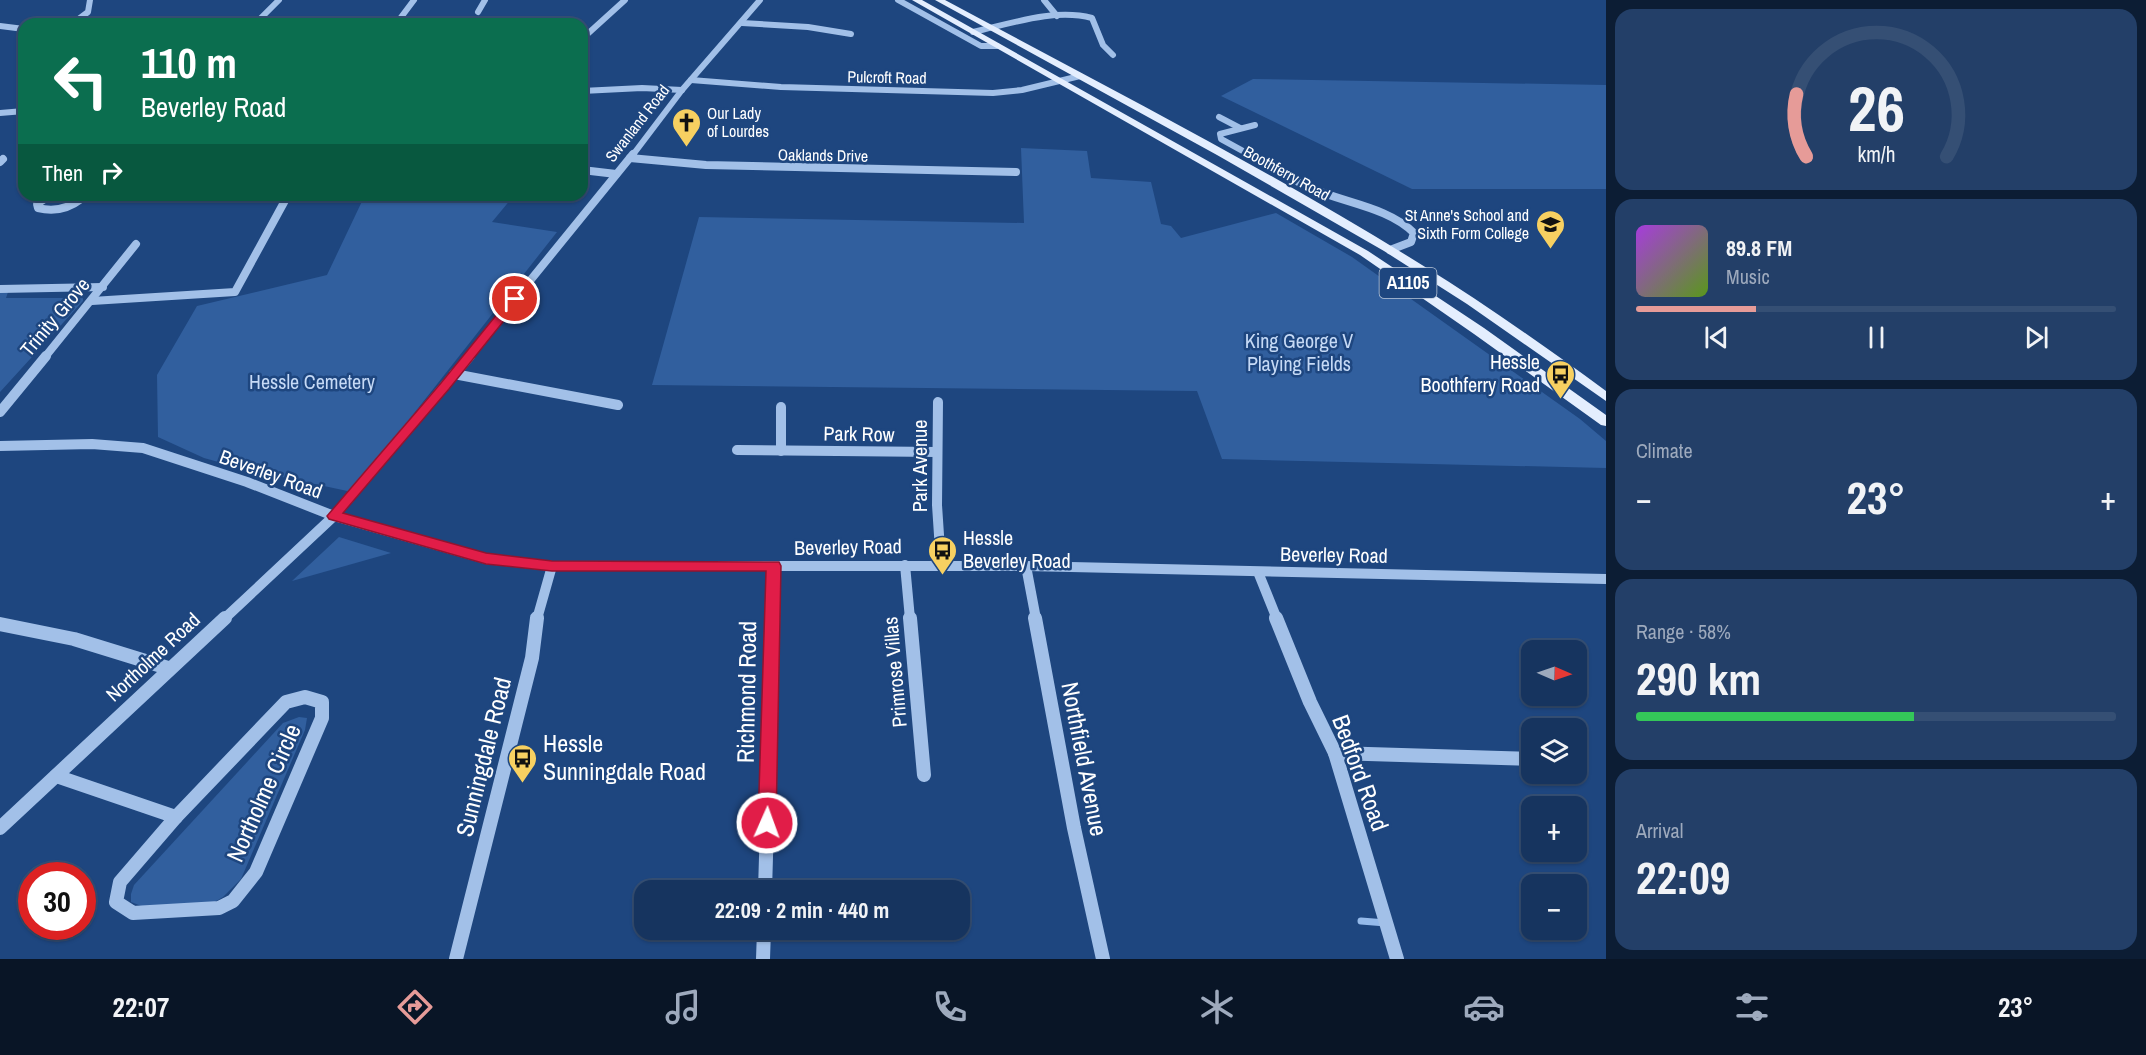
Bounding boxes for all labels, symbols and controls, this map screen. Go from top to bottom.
text: 110 m [141,35,237,91]
icon: left [42,42,120,120]
street label: Pulcroft Road [847,65,927,89]
text: 26 [1848,66,1904,150]
street label: Swanland Road [600,80,674,166]
text: Beverley Road [141,89,286,125]
place label: Our Lady of Lourdes [707,102,769,142]
church icon: Our Lady of Lourdes [670,106,702,148]
street label: Boothferry Road [1240,140,1334,206]
text: km/h [1857,140,1895,169]
street label: Oaklands Drive [778,143,868,167]
icon: right [95,156,128,189]
text: Then [42,158,83,188]
place label: St Anne's School and Sixth Form College [1405,204,1529,244]
school or university icon: St Anne's School and Sixth Form College [1534,208,1566,250]
text: 89.8 FM [1726,233,1792,263]
text: Music [1726,263,1770,290]
road number: A1105 [1380,268,1436,298]
street label: Trinity Grove [14,272,96,362]
pin [489,273,540,324]
icon: arrive [498,282,531,315]
icon: previous [1700,321,1733,354]
icon: pause [1860,321,1893,354]
icon: next [2020,321,2053,354]
park label: King George V Playing Fields [1245,327,1353,377]
place label: Hessle Boothferry Road [1421,348,1540,398]
bus stop icon: Hessle Boothferry Road [1545,358,1577,400]
park label: Hessle Cemetery [249,368,376,395]
street label: Park Row [823,419,895,448]
street label: Park Avenue [906,420,933,512]
text: Climate [1636,437,1693,464]
street label: Beverley Road [216,442,326,505]
text: 23° [1846,467,1906,528]
text: − [1636,476,1652,520]
text: + [2100,476,2116,520]
place label: Hessle Beverley Road [963,524,1071,574]
street label: Beverley Road [794,532,902,561]
bus stop icon: Hessle Beverley Road [926,534,958,576]
street label: Beverley Road [1280,540,1388,569]
street label: Northolme Road [100,606,206,707]
street label: Primrose Villas [876,616,913,728]
text: Range · 58% [1636,618,1731,645]
street label: Richmond Road [729,621,763,763]
north arrow [1521,640,1587,706]
map controls [1521,640,1587,940]
text: 290 km [1636,648,1761,709]
street label: Sunningdale Road [448,674,518,840]
street label: Northfield Avenue [1054,679,1116,838]
street label: Bedford Road [1325,710,1397,835]
button: layers [1521,718,1587,784]
street label: Northolme Circle [218,719,308,867]
place label: Hessle Sunningdale Road [543,727,706,787]
bus stop icon: Hessle Sunningdale Road [506,742,538,784]
position arrow [735,791,799,855]
button: + [1521,796,1587,862]
text: Arrival [1636,817,1683,844]
text: 22:09 [1636,847,1730,908]
speed limit sign: 30 [18,862,96,940]
button: − [1521,874,1587,940]
text: 22:09 · 2 min · 440 m [715,895,889,925]
icon: directions [394,986,436,1028]
icon: music [662,986,704,1028]
icon: phone [929,986,971,1028]
icon: climate [1196,986,1238,1028]
icon: car [1463,986,1505,1028]
icon: filters [1731,986,1773,1028]
text: 22:07 [113,989,169,1025]
text: 23° [1998,989,2033,1025]

